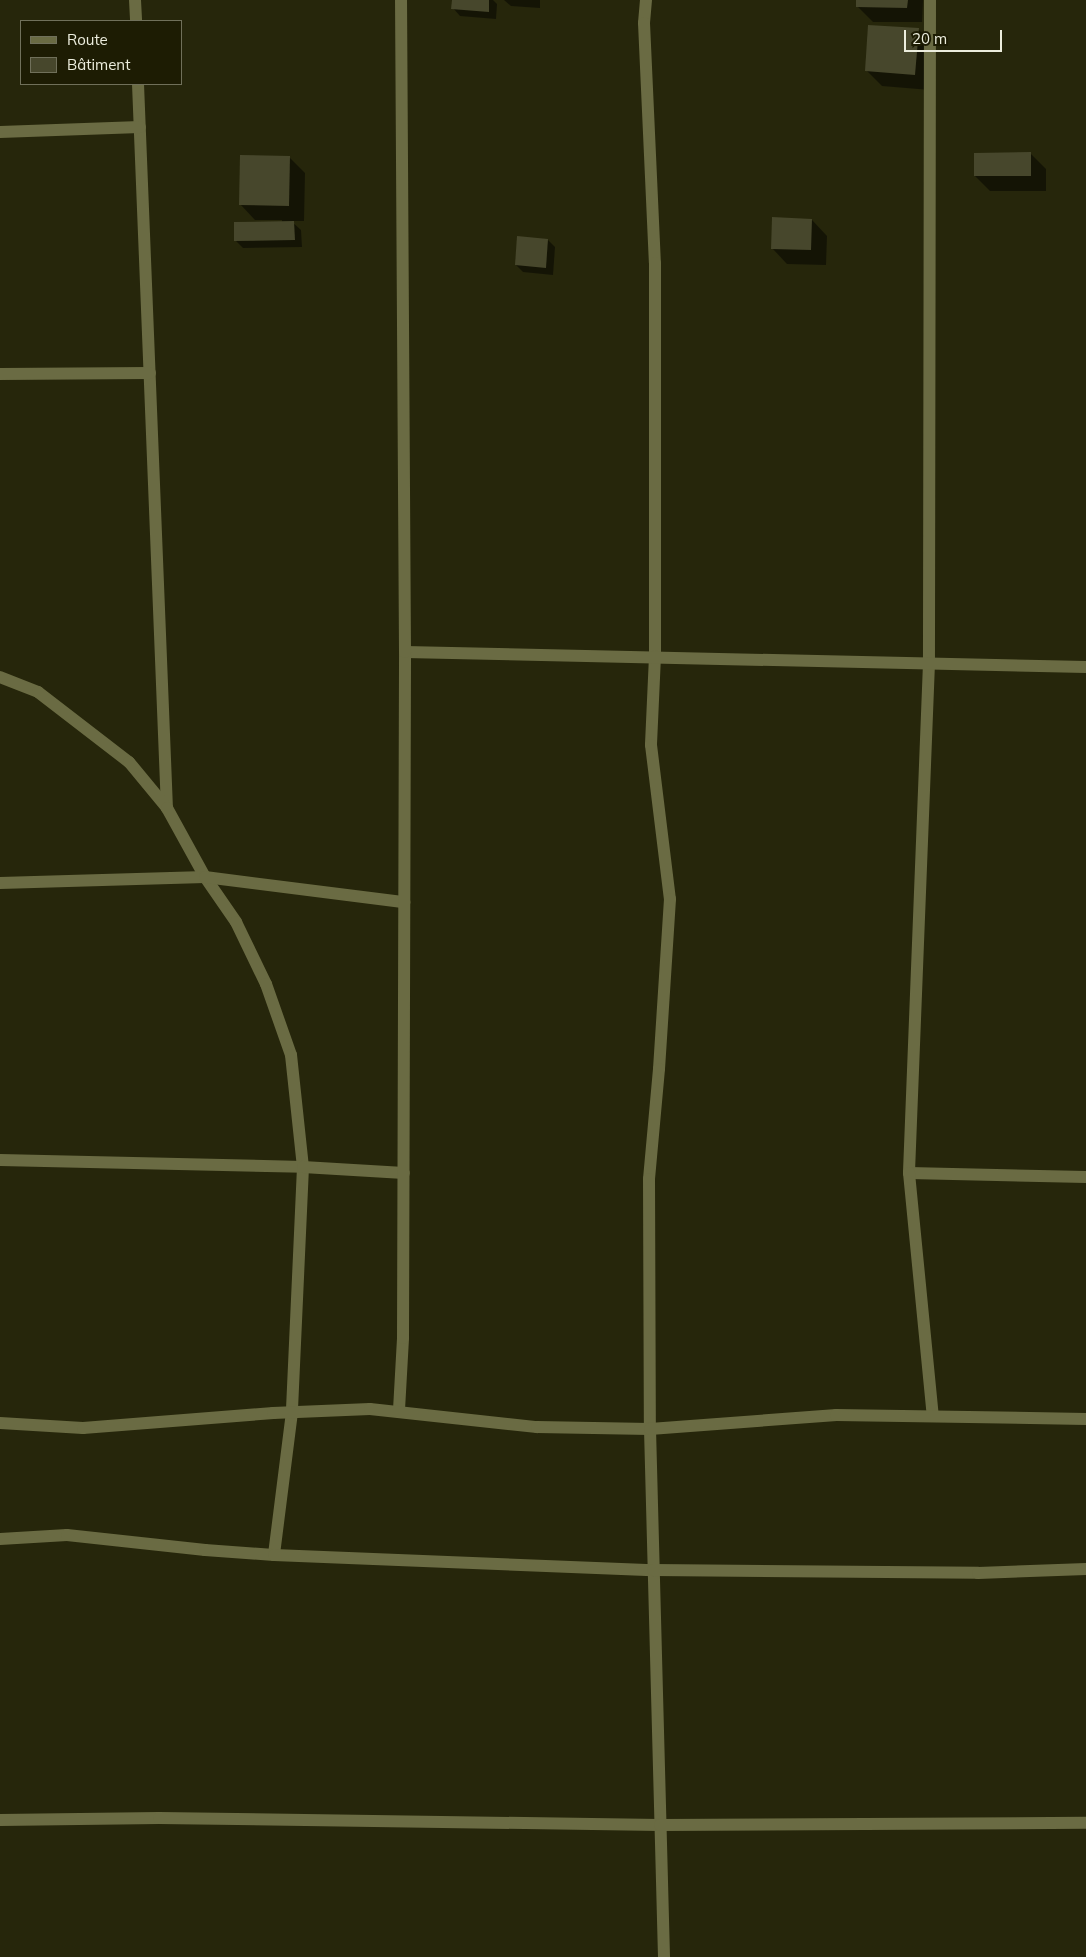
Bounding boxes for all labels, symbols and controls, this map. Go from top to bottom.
legend [20,20,182,85]
scale bar [906,20,1004,52]
text: 20 m [912,29,947,48]
text: Route [67,30,108,49]
text: Bâtiment [67,55,130,74]

